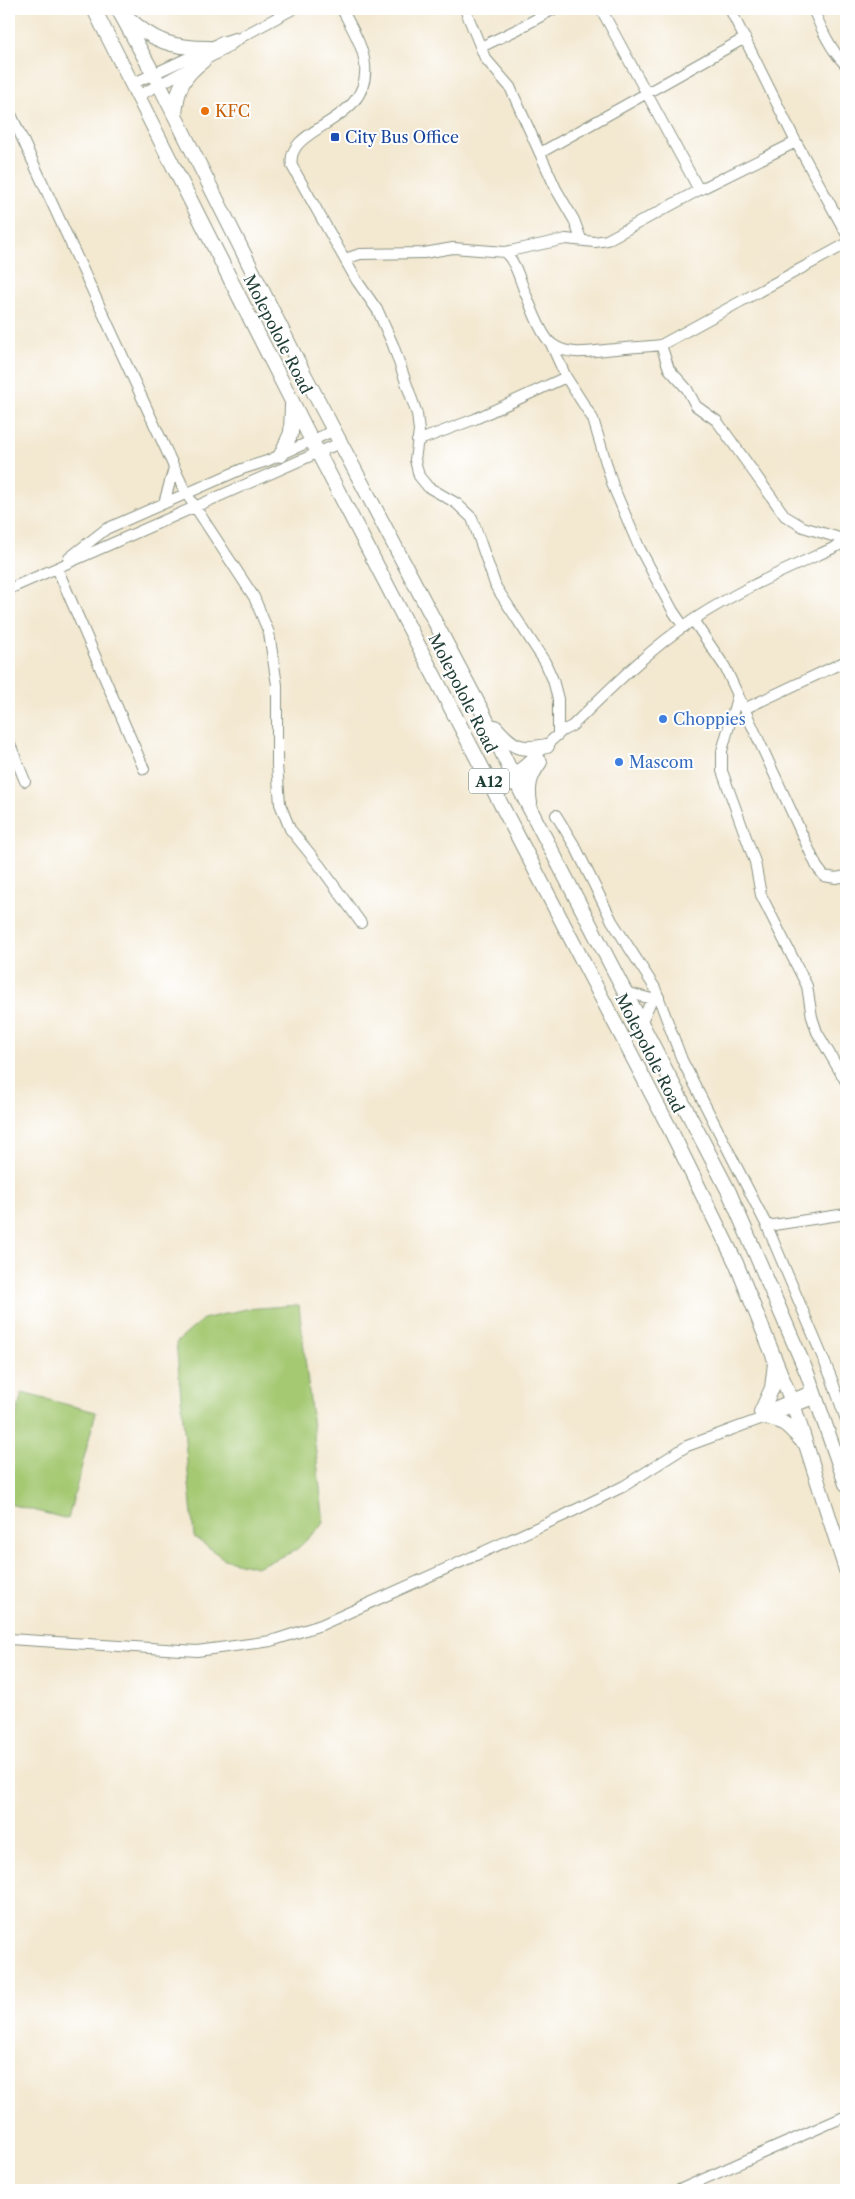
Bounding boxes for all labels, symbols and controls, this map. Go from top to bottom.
place label: KFC [215,101,250,121]
marker: KFC [199,105,211,117]
place label: City Bus Office [345,127,459,147]
marker: City Bus Office [329,131,341,143]
street label: Molepolole Road [239,271,317,397]
street label: Molepolole Road [424,630,502,756]
place label: Choppies [673,709,746,729]
marker: Choppies [657,713,669,725]
place label: Mascom [629,752,694,772]
marker: Mascom [613,756,625,768]
road number: A12 [469,768,509,794]
street label: Molepolole Road [611,990,689,1116]

